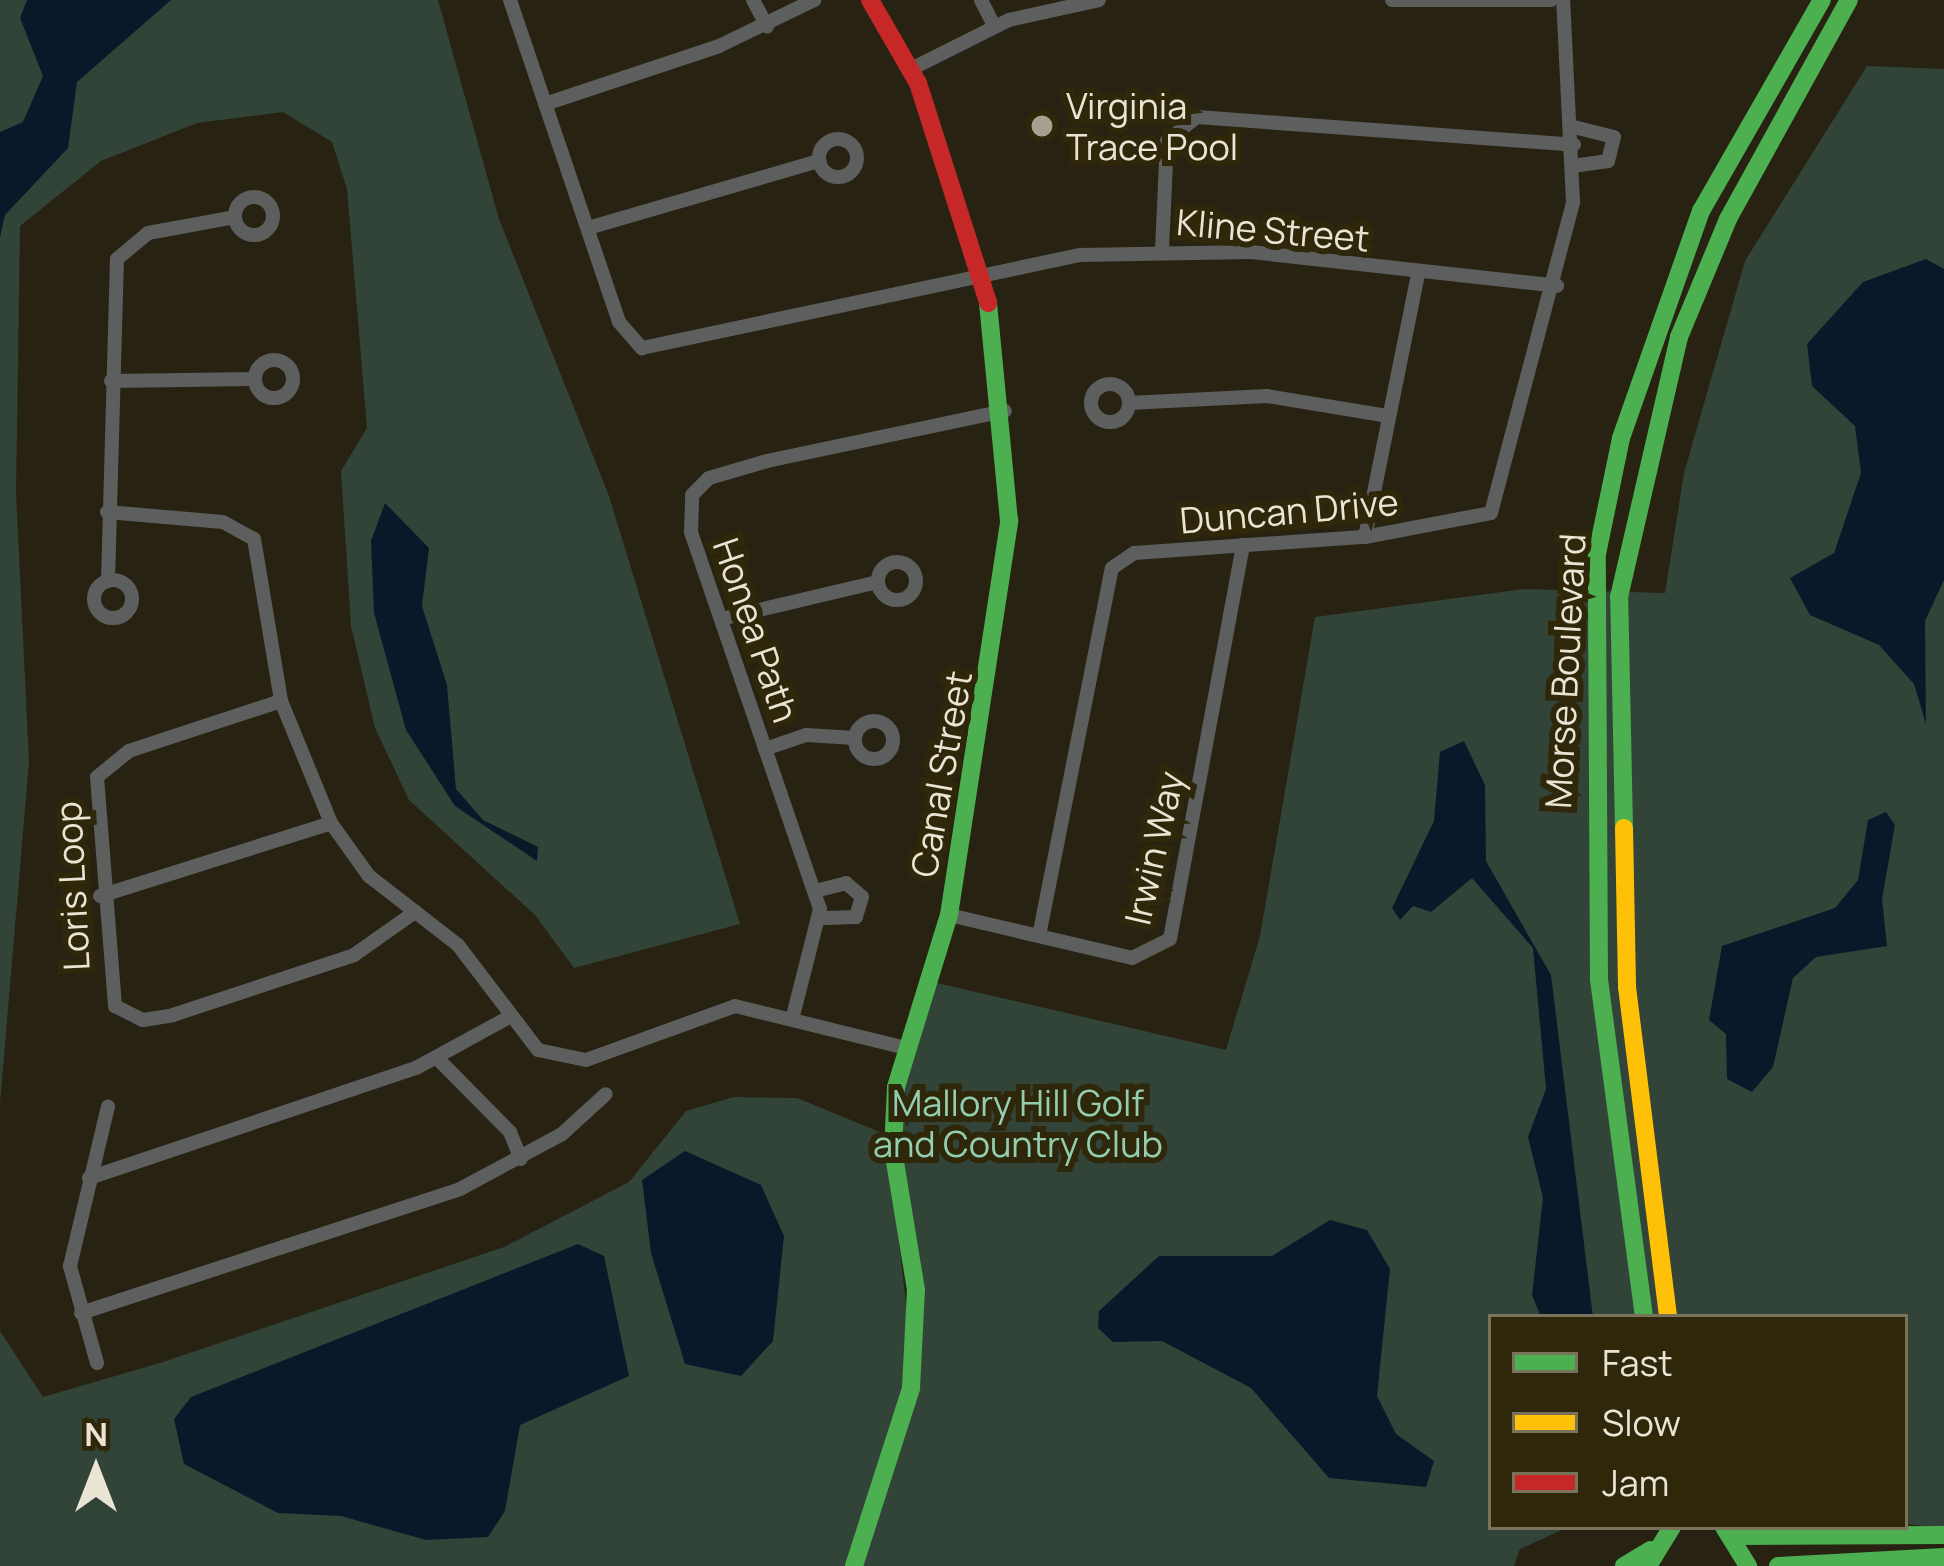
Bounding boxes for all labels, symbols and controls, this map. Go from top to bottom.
place label: Virginia Trace Pool [1066,83,1238,168]
marker: Virginia Trace Pool [1029,113,1055,139]
street label: Kline Street [1175,200,1371,260]
street label: Duncan Drive [1178,480,1400,542]
street label: Honea Path [704,532,808,728]
street label: Morse Boulevard [1536,532,1594,810]
street label: Canal Street [902,668,980,880]
street label: Irwin Way [1115,767,1193,929]
street label: Loris Loop [46,800,98,972]
park label: Mallory Hill Golf and Country Club [873,1080,1163,1165]
legend [1488,1314,1908,1530]
text: Fast [1602,1338,1673,1387]
text: Slow [1602,1398,1681,1447]
north arrow [36,1410,156,1530]
text: N [84,1411,108,1456]
text: Jam [1602,1458,1669,1507]

